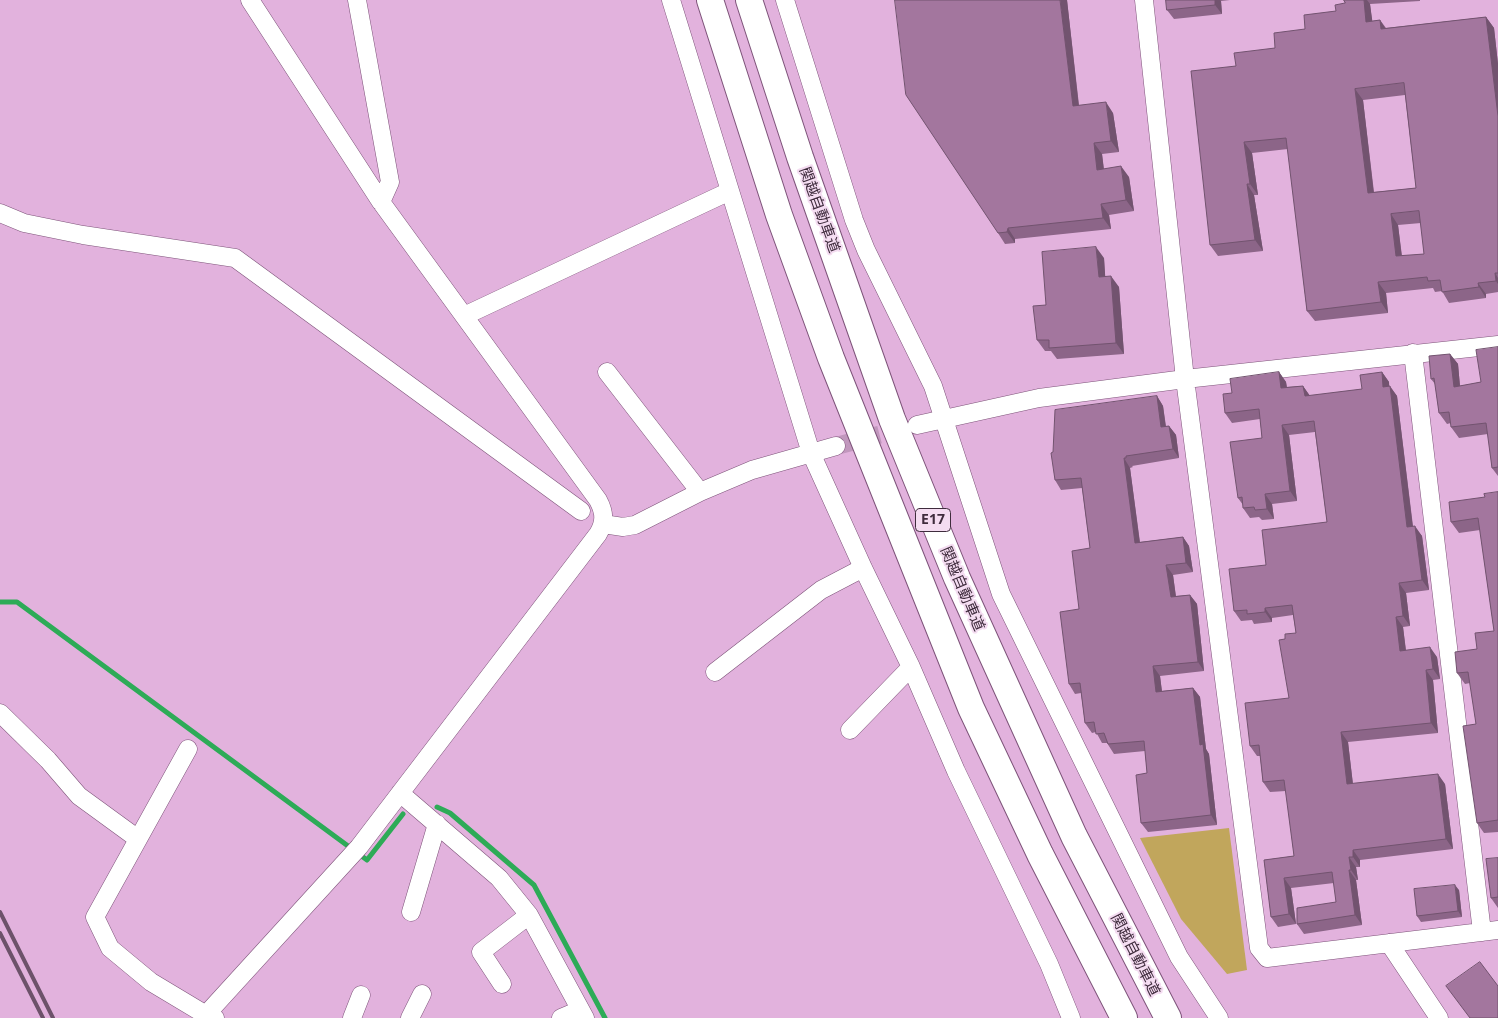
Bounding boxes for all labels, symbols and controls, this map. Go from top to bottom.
street label: 関越自動車道 [795,165,843,255]
road number: E17 [916,508,950,532]
street label: 関越自動車道 [936,544,988,634]
street label: 関越自動車道 [1107,911,1163,999]

